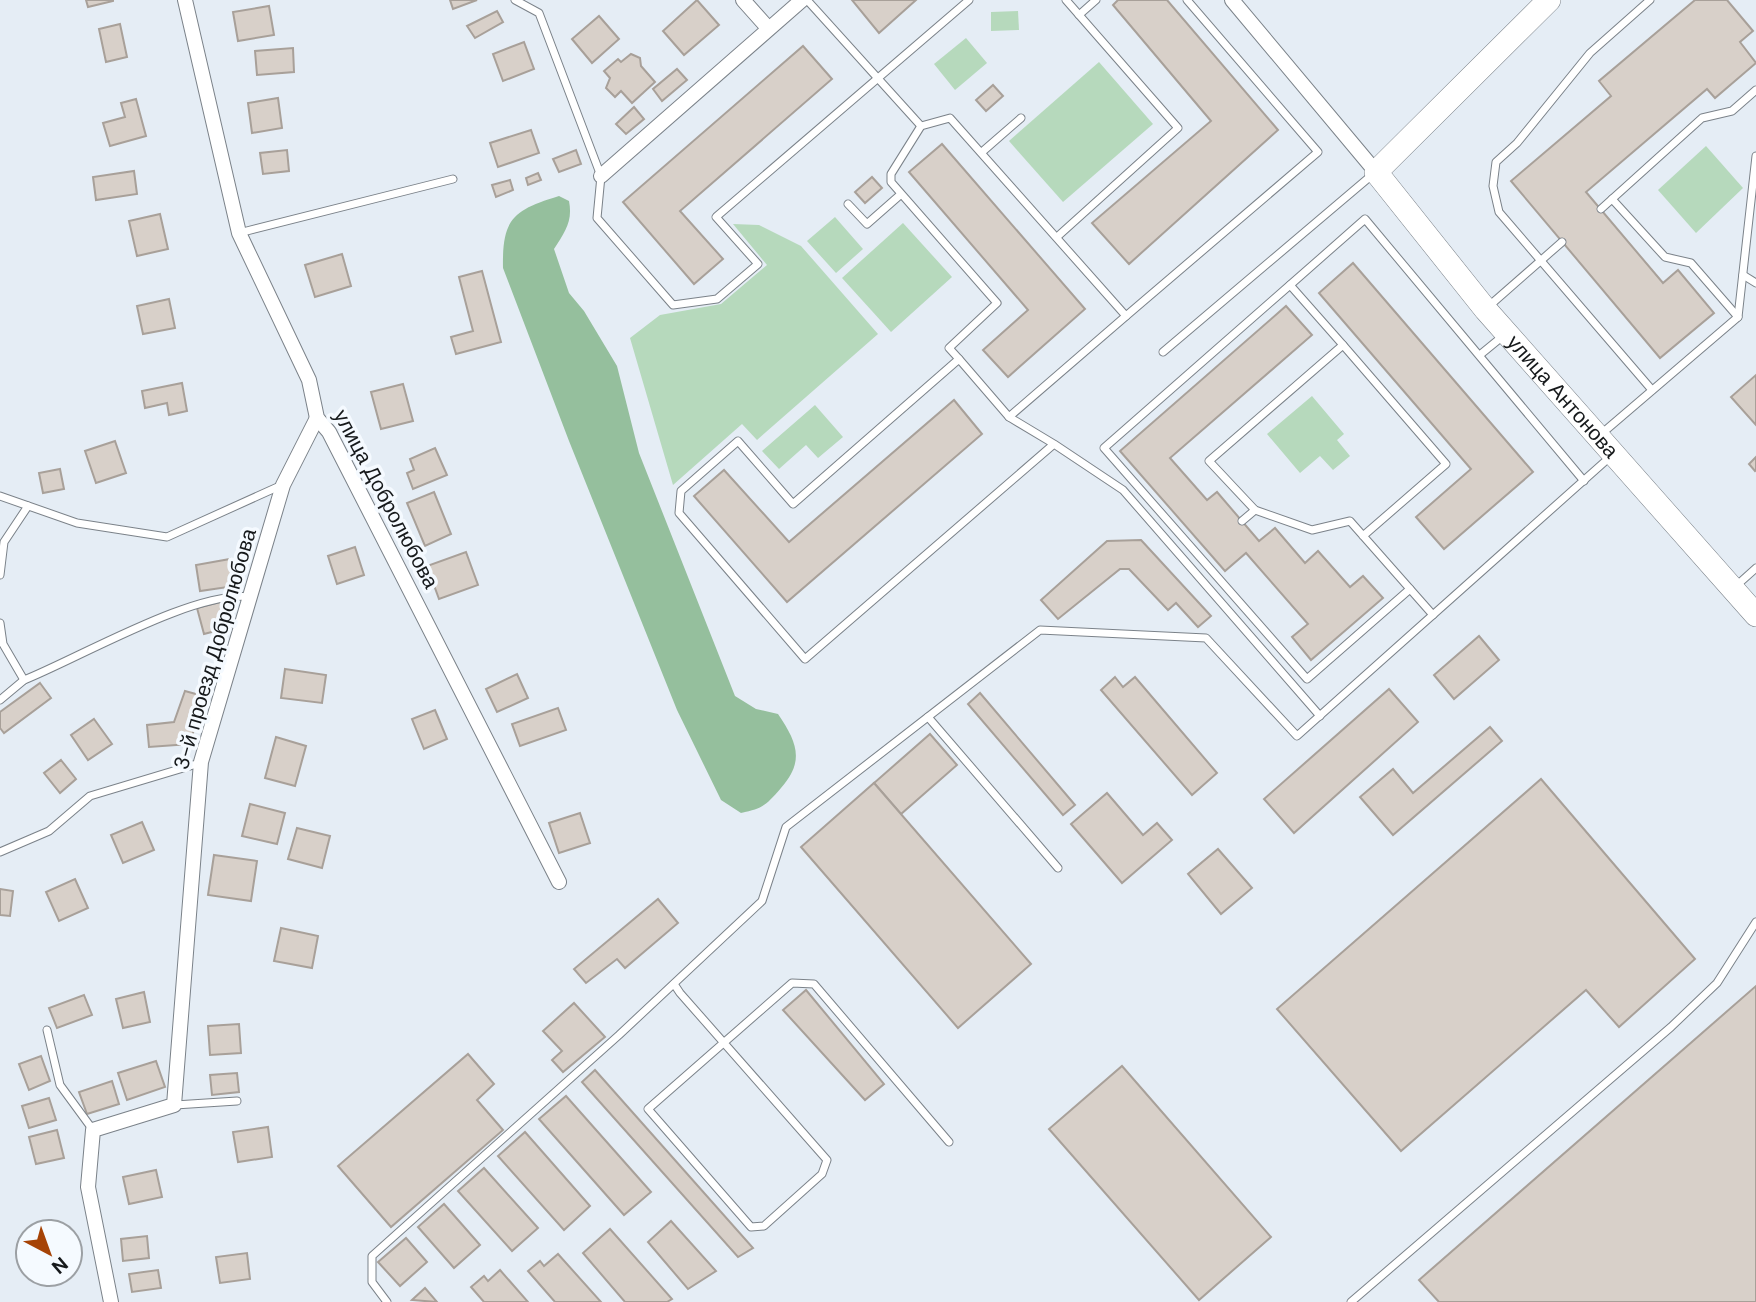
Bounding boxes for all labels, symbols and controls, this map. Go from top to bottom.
street label: улица Антонова [1500,329,1625,464]
street label: улица Добролюбова [327,405,445,594]
street label: 3-й проезд Добролюбова [167,525,263,773]
north arrow [14,1218,84,1288]
text: N [46,1251,73,1279]

